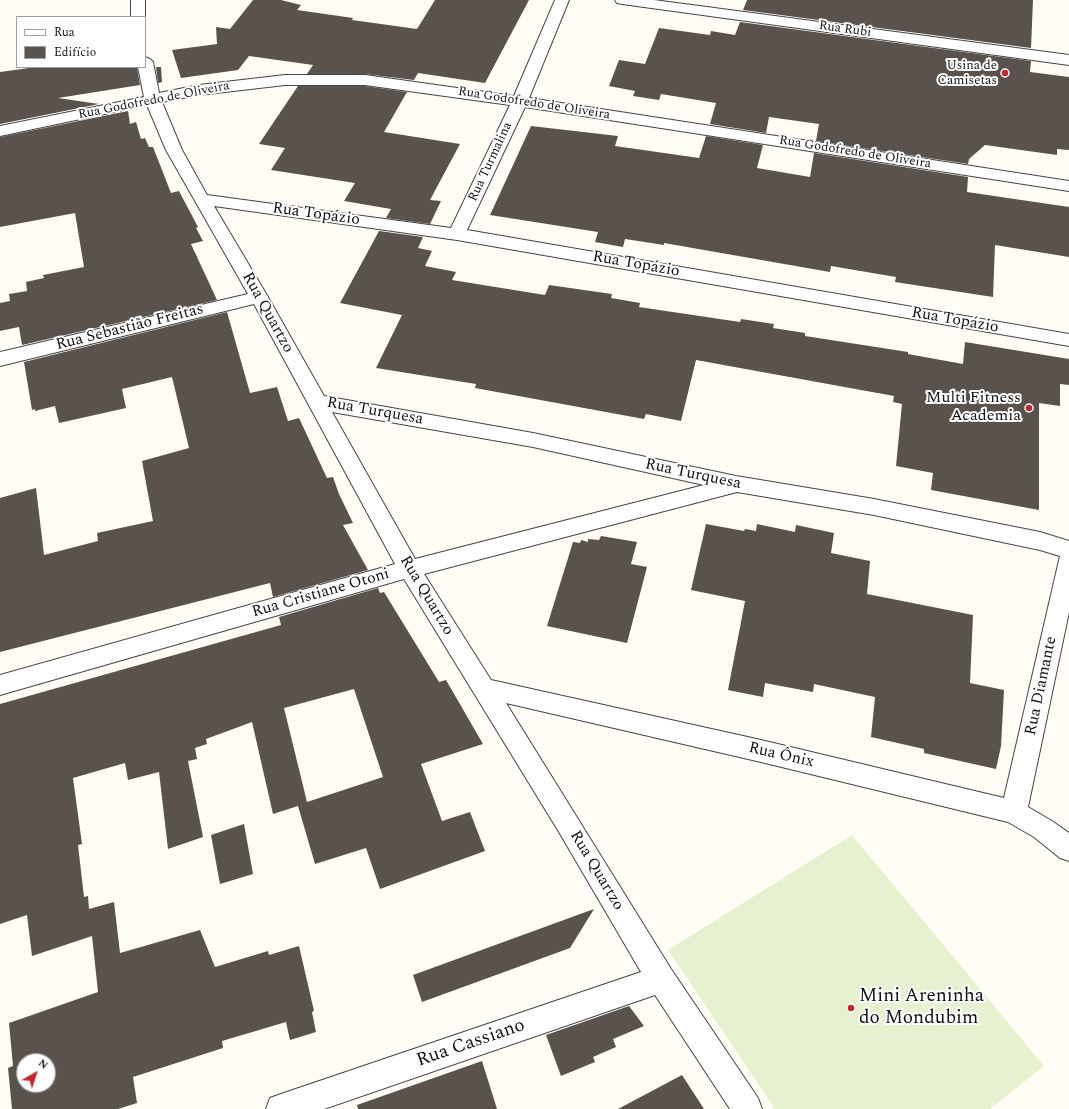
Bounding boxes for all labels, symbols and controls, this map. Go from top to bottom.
legend [16,16,146,68]
street label: Rua Rubi [818,19,872,41]
text: Rua [54,23,75,42]
text: Edifício [54,43,96,62]
place label: Usina de Camisetas [938,58,997,89]
marker: Usina de Camisetas [1000,68,1010,78]
street label: Rua Godofredo de Oliveira [77,79,231,123]
street label: Rua Godofredo de Oliveira [457,84,611,124]
street label: Rua Turmalina [466,120,516,204]
street label: Rua Godofredo de Oliveira [778,133,932,173]
street label: Rua Topázio [271,199,361,231]
street label: Rua Topázio [591,248,681,282]
street label: Rua Quartzo [237,269,297,357]
street label: Rua Sebastião Freitas [54,300,206,356]
street label: Rua Topázio [910,304,1000,338]
place label: Multi Fitness Academia [926,389,1021,427]
street label: Rua Turquesa [325,394,425,430]
marker: Multi Fitness Academia [1024,403,1034,413]
street label: Rua Turquesa [643,455,743,495]
street label: Rua Quartzo [395,553,457,639]
street label: Rua Cristiane Otoni [250,565,392,623]
street label: Rua Diamante [1022,635,1062,737]
street label: Rua Ônix [746,739,816,773]
street label: Rua Quartzo [565,828,627,914]
place label: Mini Areninha do Mondubim [859,986,984,1030]
marker: Mini Areninha do Mondubim [846,1003,856,1013]
street label: Rua Cassiano [414,1015,528,1073]
north arrow [16,1053,56,1093]
text: N [34,1055,52,1073]

